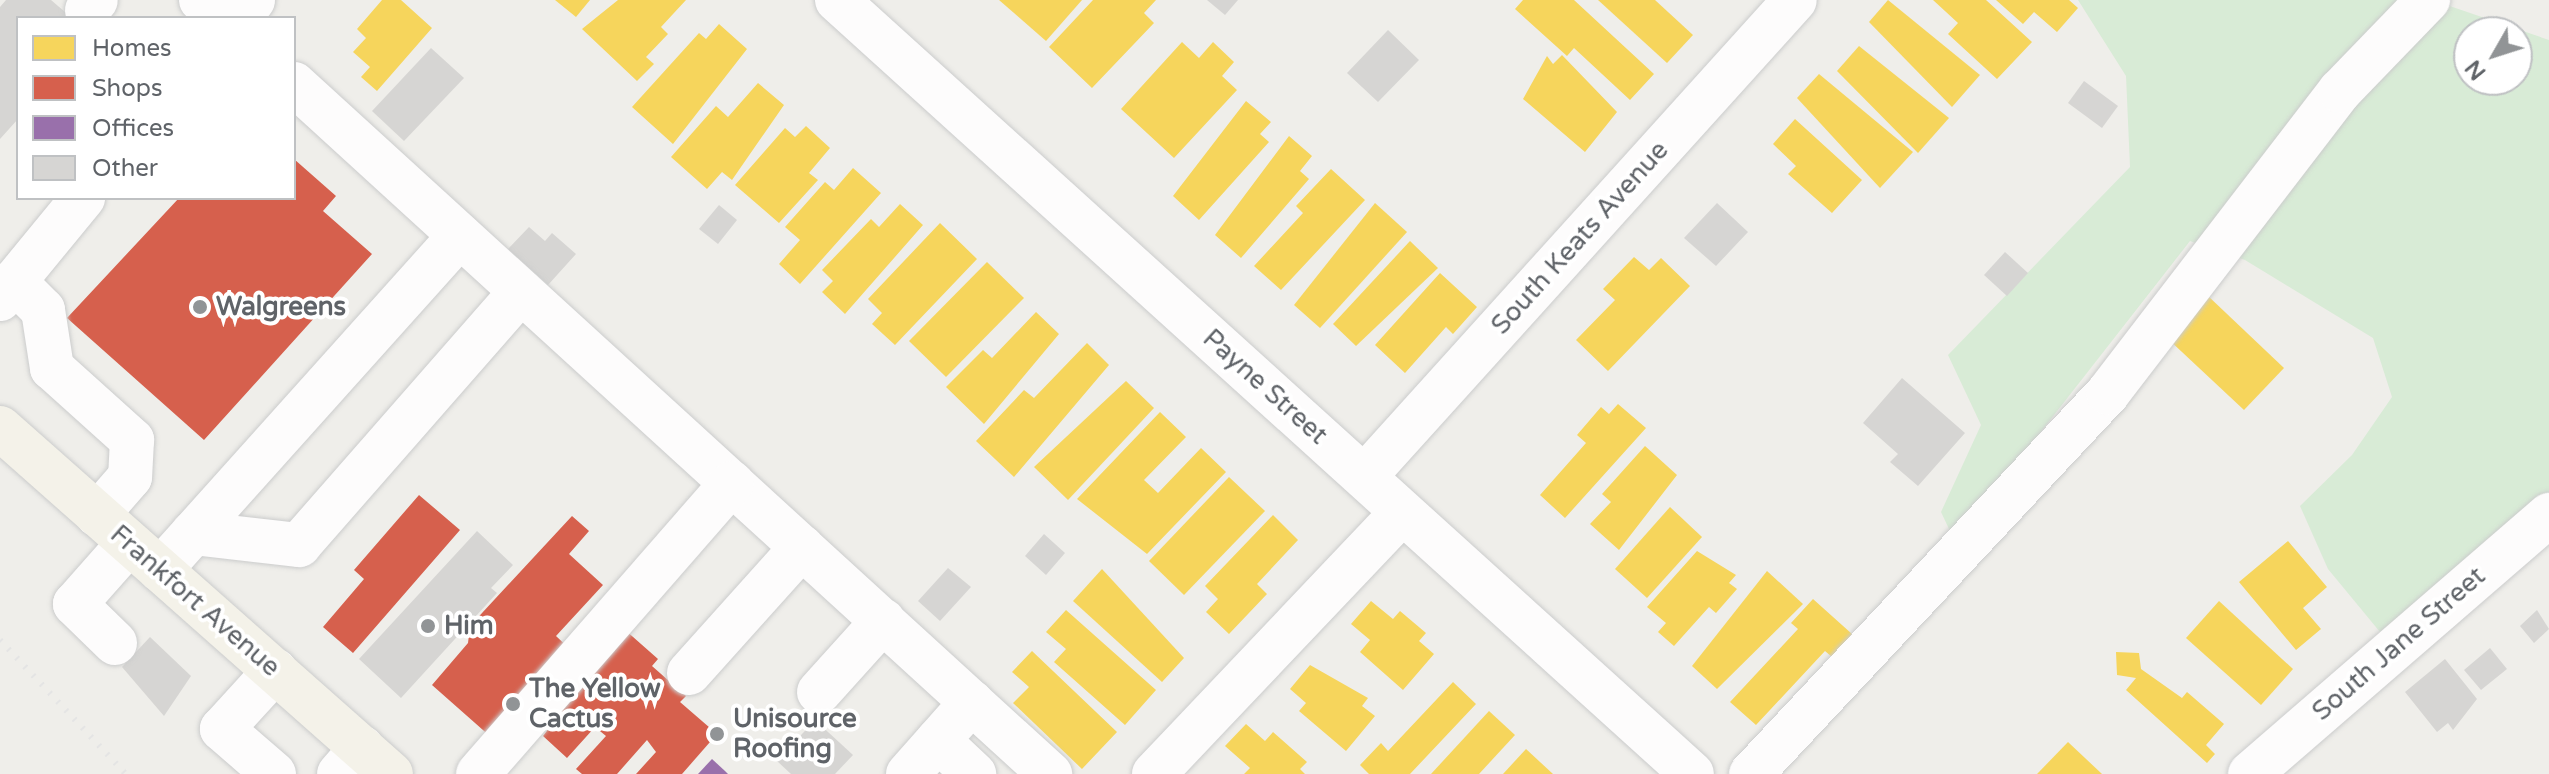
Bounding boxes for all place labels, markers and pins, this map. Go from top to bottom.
place label: Walgreens [216,291,346,323]
marker: Walgreens [191,298,209,316]
place label: Him [444,610,494,642]
marker: Him [419,617,437,635]
place label: The Yellow Cactus [529,673,661,734]
marker: The Yellow Cactus [504,695,522,713]
place label: Unisource Roofing [733,703,857,764]
marker: Unisource Roofing [708,725,726,743]

